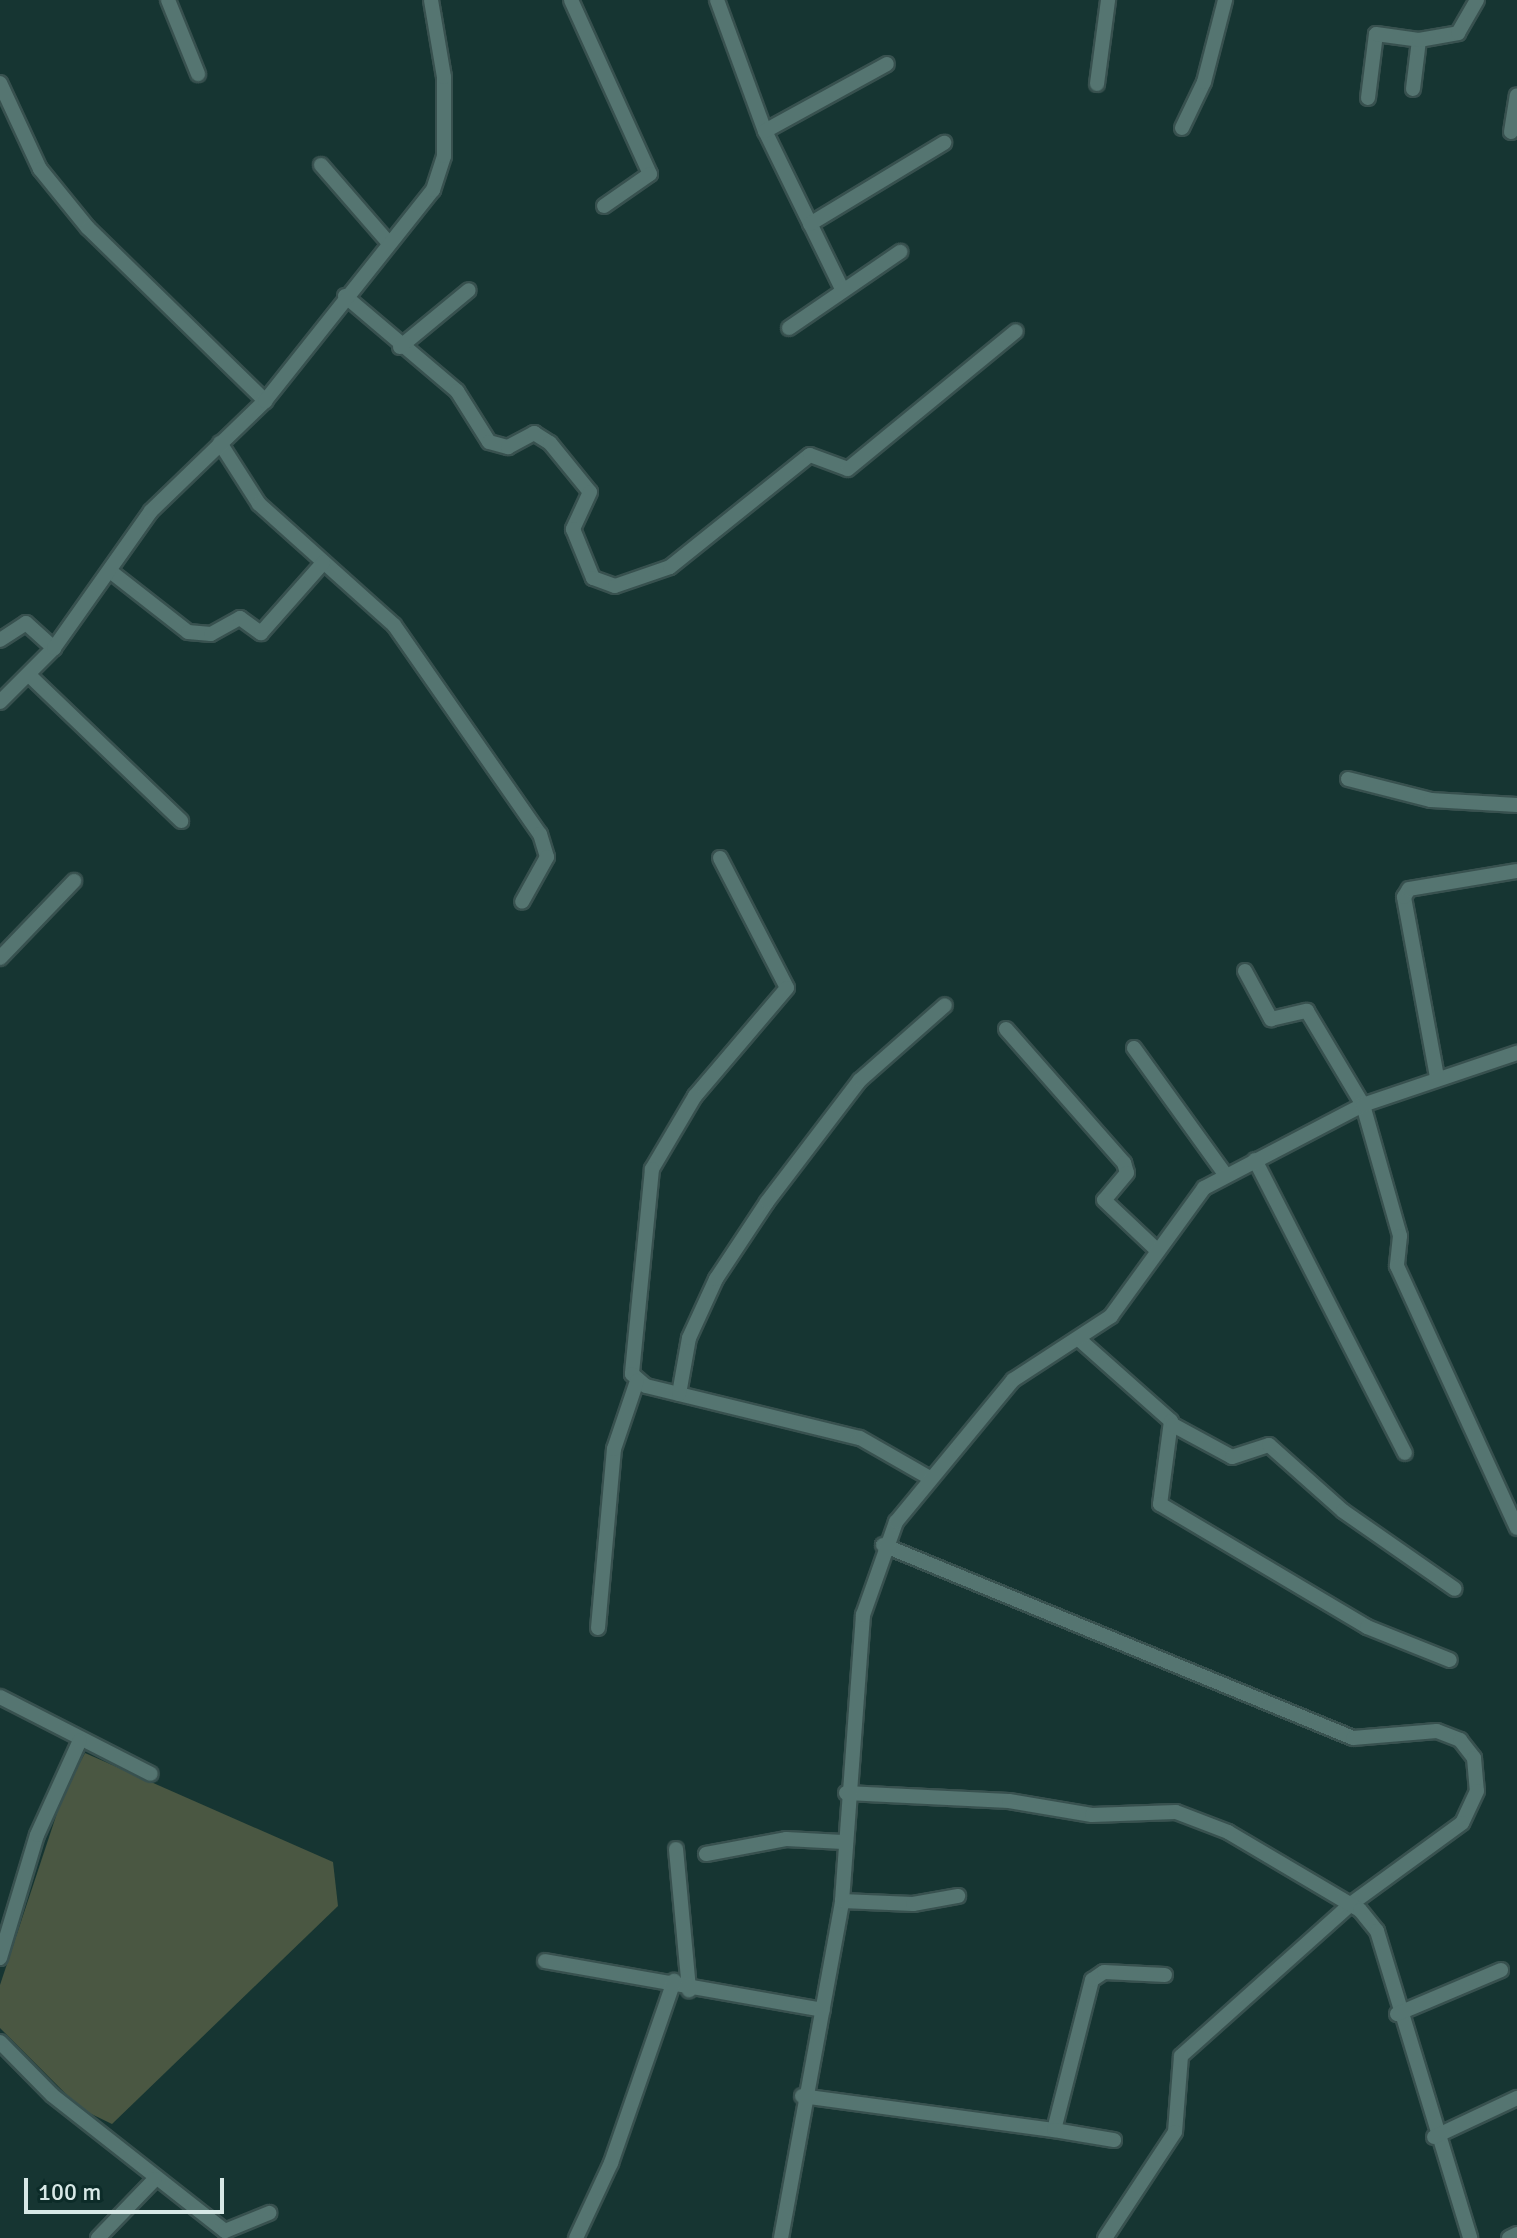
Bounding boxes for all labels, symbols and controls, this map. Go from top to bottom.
scale bar [28,2162,228,2212]
text: 100 m [38,2177,101,2207]

